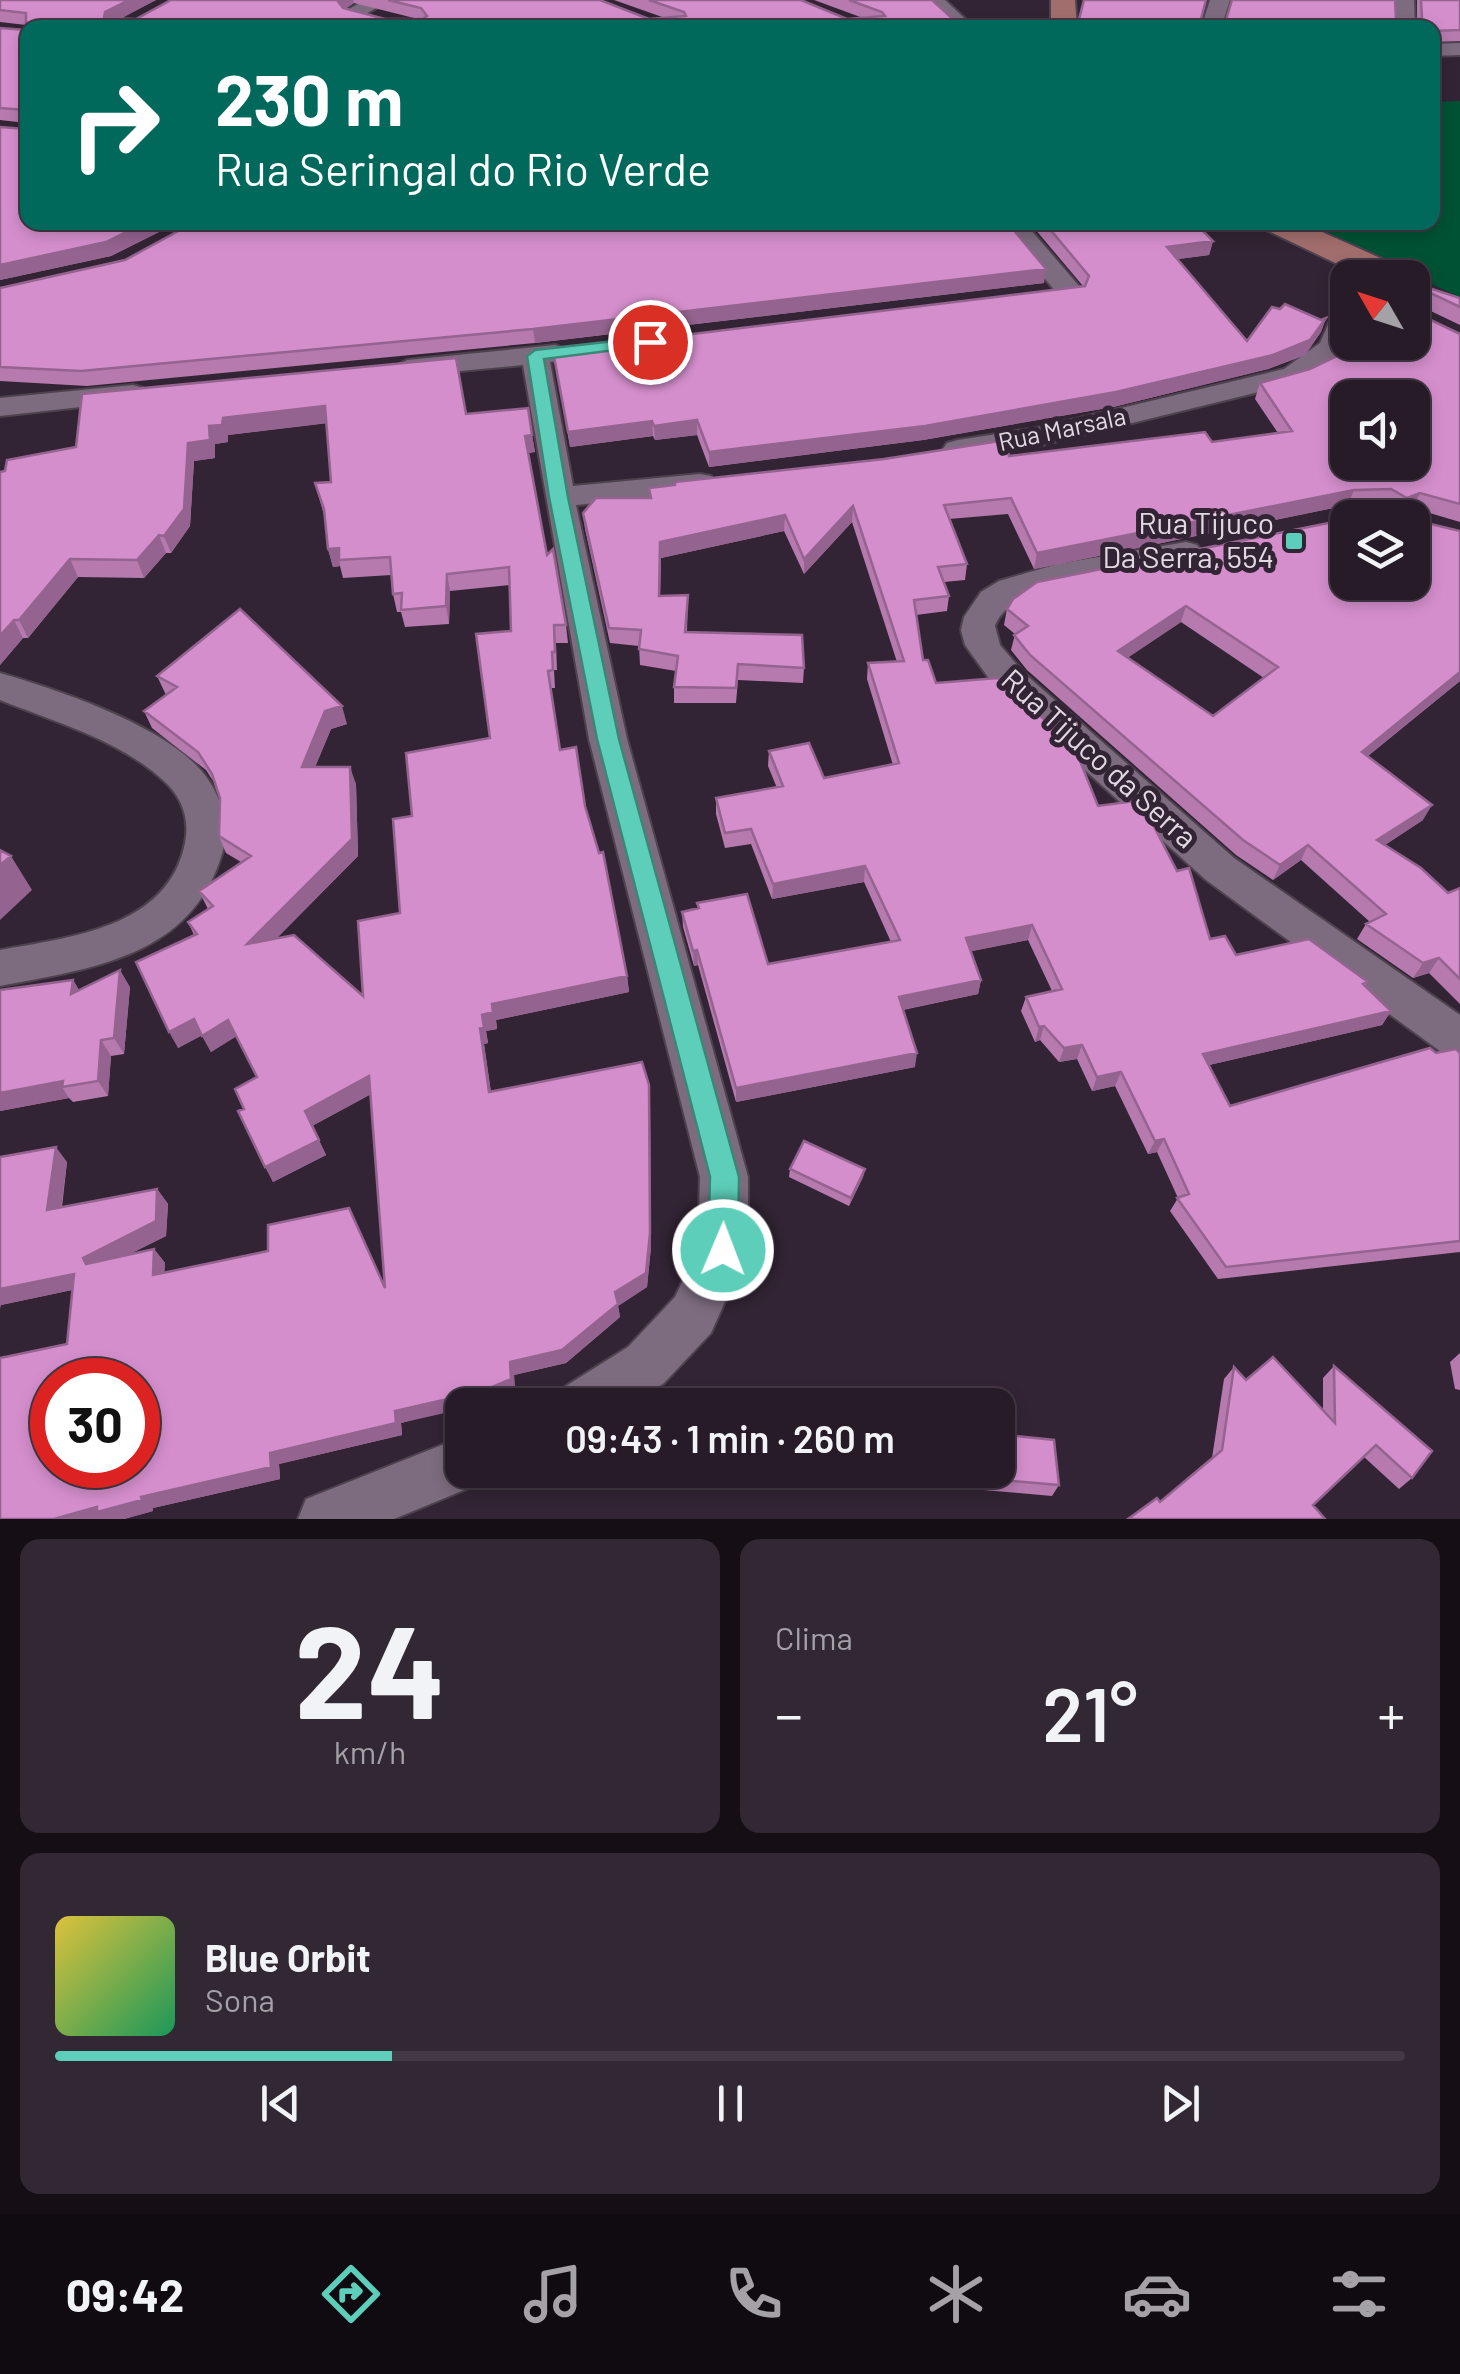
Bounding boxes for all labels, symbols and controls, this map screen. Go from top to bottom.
text: 230 m [215,56,403,140]
icon: right [50,60,180,190]
text: Rua Seringal do Rio Verde [215,141,711,195]
north arrow [1330,260,1430,360]
map controls [1330,260,1430,600]
pin [608,300,693,385]
icon: arrive [623,315,678,370]
button: sound [1330,380,1430,480]
street label: Rua Marsala [995,400,1128,456]
button: layers [1330,500,1430,600]
place label: Rua Tijuco Da Serra, 554 [1102,504,1274,574]
marker: Rua Tijuco Da Serra, 554 [1283,530,1305,552]
street label: Rua Tijuco da Serra [995,660,1205,855]
position arrow [671,1198,775,1302]
speed limit sign: 30 [30,1358,160,1488]
text: 09:43 · 1 min · 260 m [565,1415,895,1461]
text: 24 [294,1589,446,1745]
text: Clima [775,1618,853,1656]
text: 21° [1042,1667,1138,1757]
text: − [775,1680,803,1746]
text: + [1377,1680,1405,1746]
text: km/h [334,1732,406,1770]
text: Blue Orbit [205,1934,371,1980]
text: Sona [205,1980,275,2018]
icon: previous [253,2076,308,2131]
icon: pause [703,2076,758,2131]
icon: next [1153,2076,1208,2131]
icon: directions [316,2259,386,2329]
icon: music [518,2259,588,2329]
icon: phone [719,2259,789,2329]
icon: climate [921,2259,991,2329]
icon: car [1122,2259,1192,2329]
icon: filters [1324,2259,1394,2329]
text: 09:42 [66,2267,184,2321]

